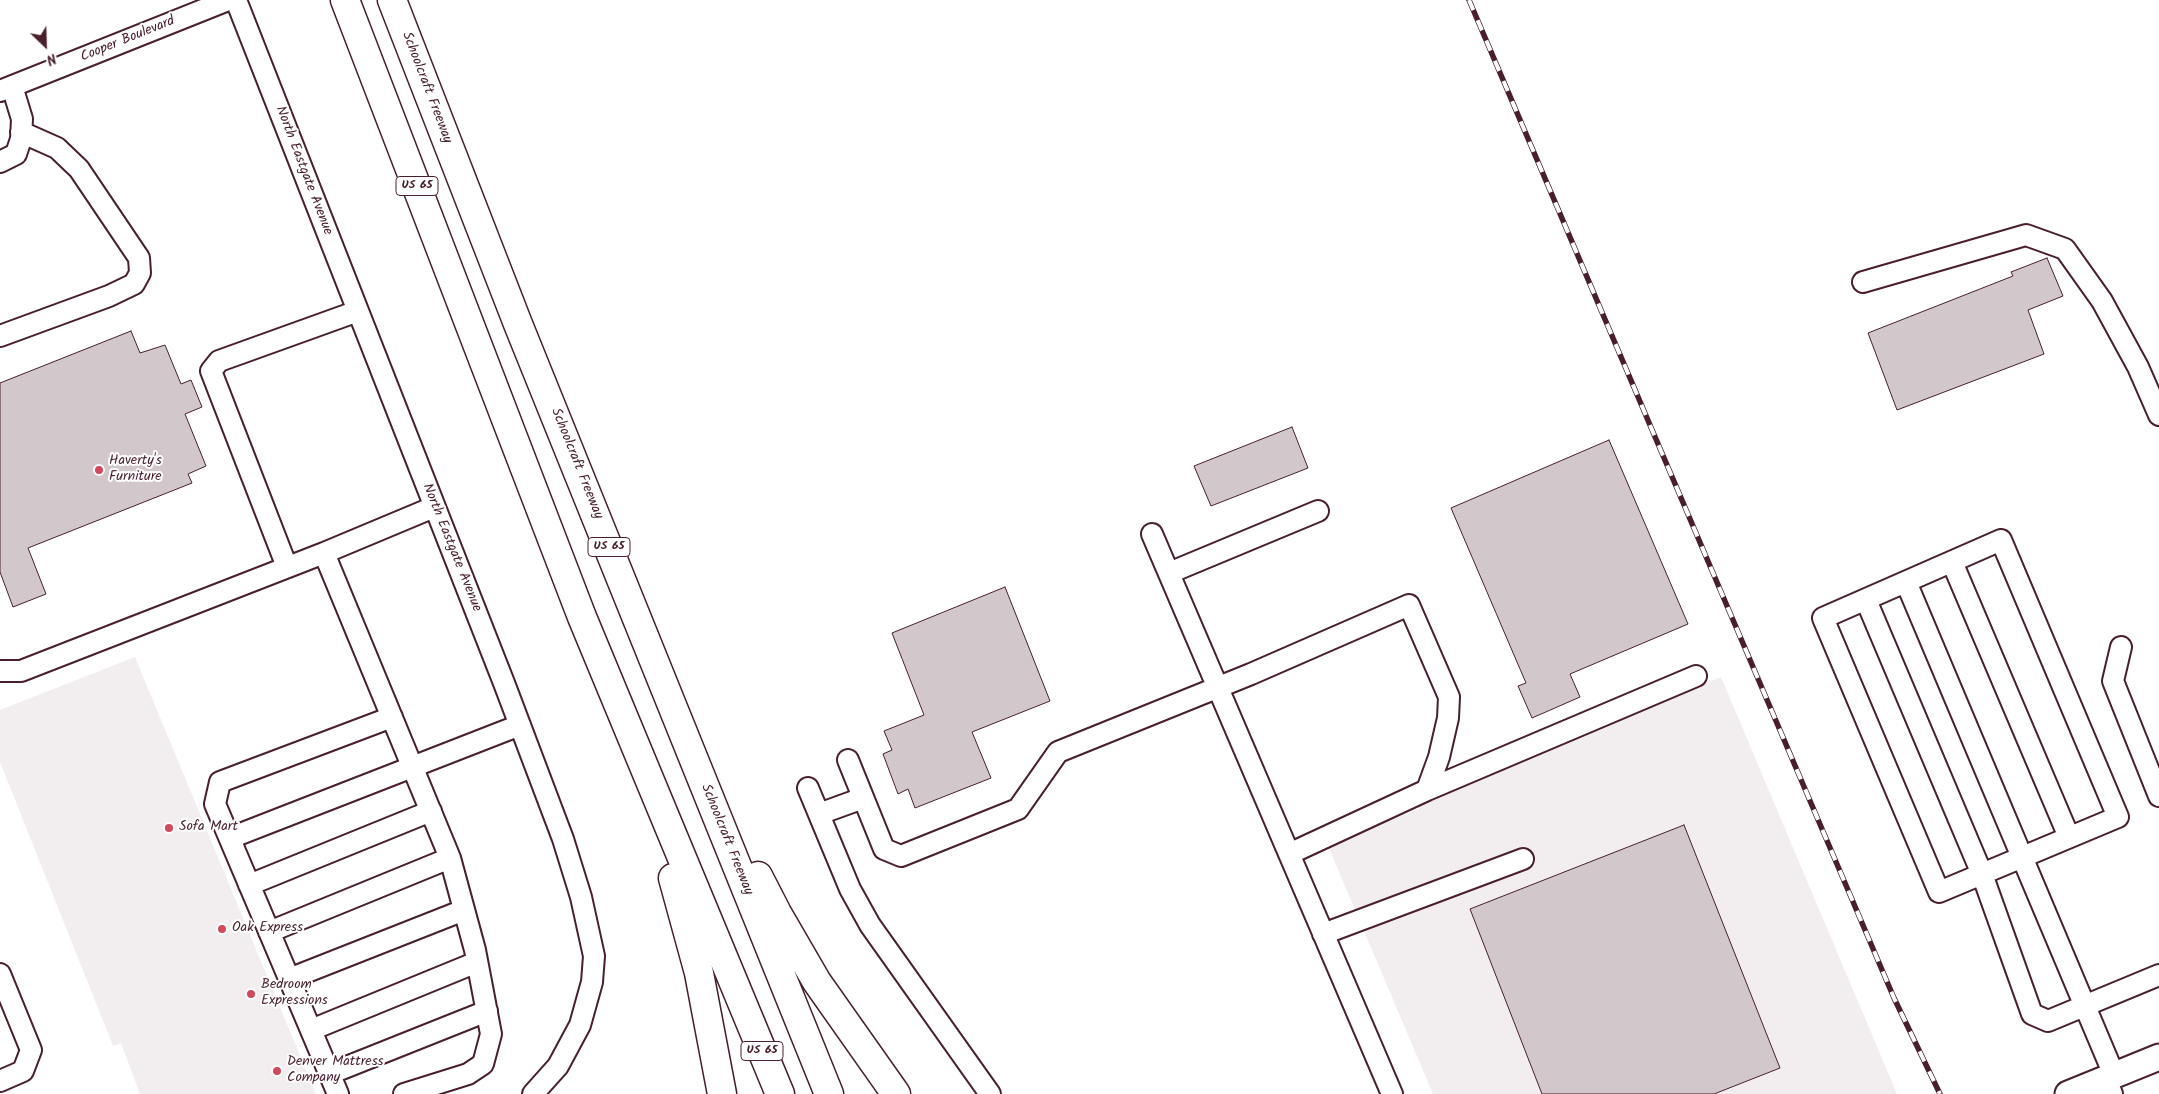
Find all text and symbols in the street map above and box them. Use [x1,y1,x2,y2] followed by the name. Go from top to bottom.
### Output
[78,13,178,67] street label: Cooper Boulevard
[20,20,70,70] north arrow
[397,30,455,146] street label: Schoolcraft Freeway
[43,47,60,71] text: N
[271,104,335,238] street label: North Eastgate Avenue
[396,177,438,196] road number: US 65
[546,406,606,522] street label: Schoolcraft Freeway
[109,454,162,487] place label: Haverty's Furniture
[93,464,105,476] marker: Haverty's Furniture
[418,481,484,615] street label: North Eastgate Avenue
[588,538,630,556] road number: US 65
[696,782,756,898] street label: Schoolcraft Freeway
[179,820,238,836] place label: Sofa Mart
[163,822,175,834] marker: Sofa Mart
[232,921,303,937] place label: Oak Express
[216,923,228,935] marker: Oak Express
[261,978,328,1010] place label: Bedroom Expressions
[245,988,257,1000] marker: Bedroom Expressions
[741,1042,783,1060] road number: US 65
[287,1055,384,1088] place label: Denver Mattress Company
[271,1065,283,1077] marker: Denver Mattress Company

